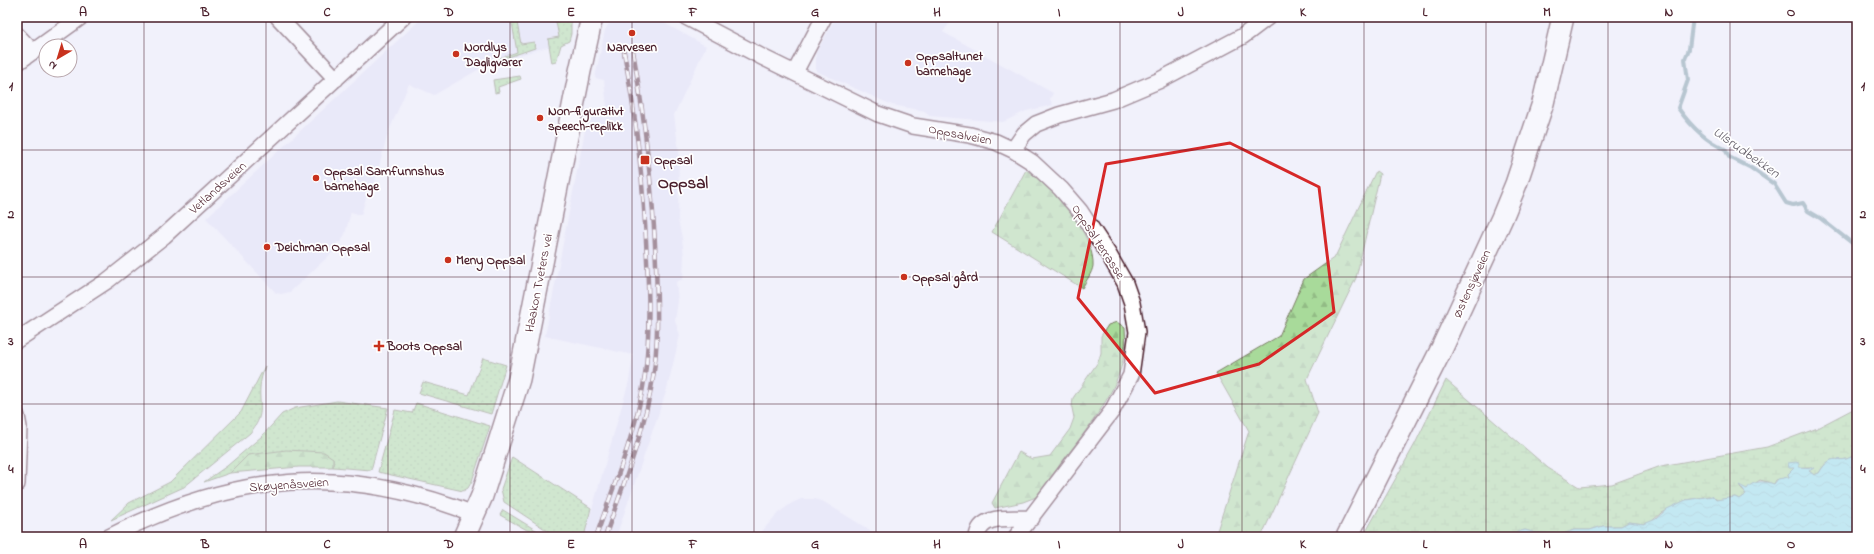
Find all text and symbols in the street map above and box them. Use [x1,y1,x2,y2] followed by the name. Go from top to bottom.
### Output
[79,3,87,22] text: A
[200,3,210,22] text: B
[323,3,331,22] text: C
[443,3,454,22] text: D
[567,3,575,22] text: E
[688,3,698,22] text: F
[811,3,819,22] text: G
[933,3,941,22] text: H
[1057,3,1061,22] text: I
[1178,3,1184,22] text: J
[1300,3,1307,22] text: K
[1423,3,1429,22] text: L
[1543,3,1551,22] text: M
[1665,3,1674,22] text: N
[1787,3,1796,22] text: O
[627,28,637,38] marker: Narvesen
[38,38,78,78] north arrow
[463,38,523,74] place label: Nordlys Dagligvarer
[607,38,658,57] place label: Narvesen
[916,47,984,83] place label: Oppsaltunet barnehage
[451,49,461,59] marker: Nordlys Dagligvarer
[45,56,60,74] text: N
[903,58,913,68] marker: Oppsaltunet barnehage
[9,77,14,96] text: 1
[1861,77,1866,96] text: 1
[548,102,624,136] place label: Non-figurativt speech-replikk
[535,113,545,123] marker: Non-figurativt speech-replikk
[927,120,993,150] street label: Oppsalveien
[1708,122,1785,184] water label: Ulsrudbekken
[654,151,693,170] place label: Oppsal
[639,154,651,166] marker: Oppsal
[184,157,251,220] street label: Vetlandsveien
[324,162,445,198] place label: Oppsal Samfunnshus barnehage
[658,171,708,196] district label: Oppsal
[311,173,321,183] marker: Oppsal Samfunnshus barnehage
[1067,201,1130,283] street label: Oppsal terrasse
[7,205,15,224] text: 2
[1859,205,1867,224] text: 2
[520,232,558,334] street label: Haakon Tveters vei
[274,238,370,257] place label: Deichman Oppsal
[262,242,272,252] marker: Deichman Oppsal
[1448,247,1496,321] street label: Østensjøveien
[456,251,525,272] place label: Meny Oppsal
[443,255,453,265] marker: Meny Oppsal
[912,268,979,289] place label: Oppsal gård
[899,272,909,282] marker: Oppsal gård
[7,332,14,351] text: 3
[1859,332,1866,351] text: 3
[386,337,462,356] place label: Boots Oppsal
[374,341,384,351] marker: Boots Oppsal
[7,460,14,479] text: 4
[1859,460,1866,479] text: 4
[249,473,329,498] street label: Skøyenåsveien
[79,535,87,554] text: A
[200,535,210,554] text: B
[323,535,331,554] text: C
[443,535,454,554] text: D
[567,535,575,554] text: E
[688,535,698,554] text: F
[811,535,819,554] text: G
[933,535,941,554] text: H
[1057,535,1061,554] text: I
[1178,535,1184,554] text: J
[1300,535,1307,554] text: K
[1423,535,1429,554] text: L
[1543,535,1551,554] text: M
[1665,535,1674,554] text: N
[1787,535,1796,554] text: O

